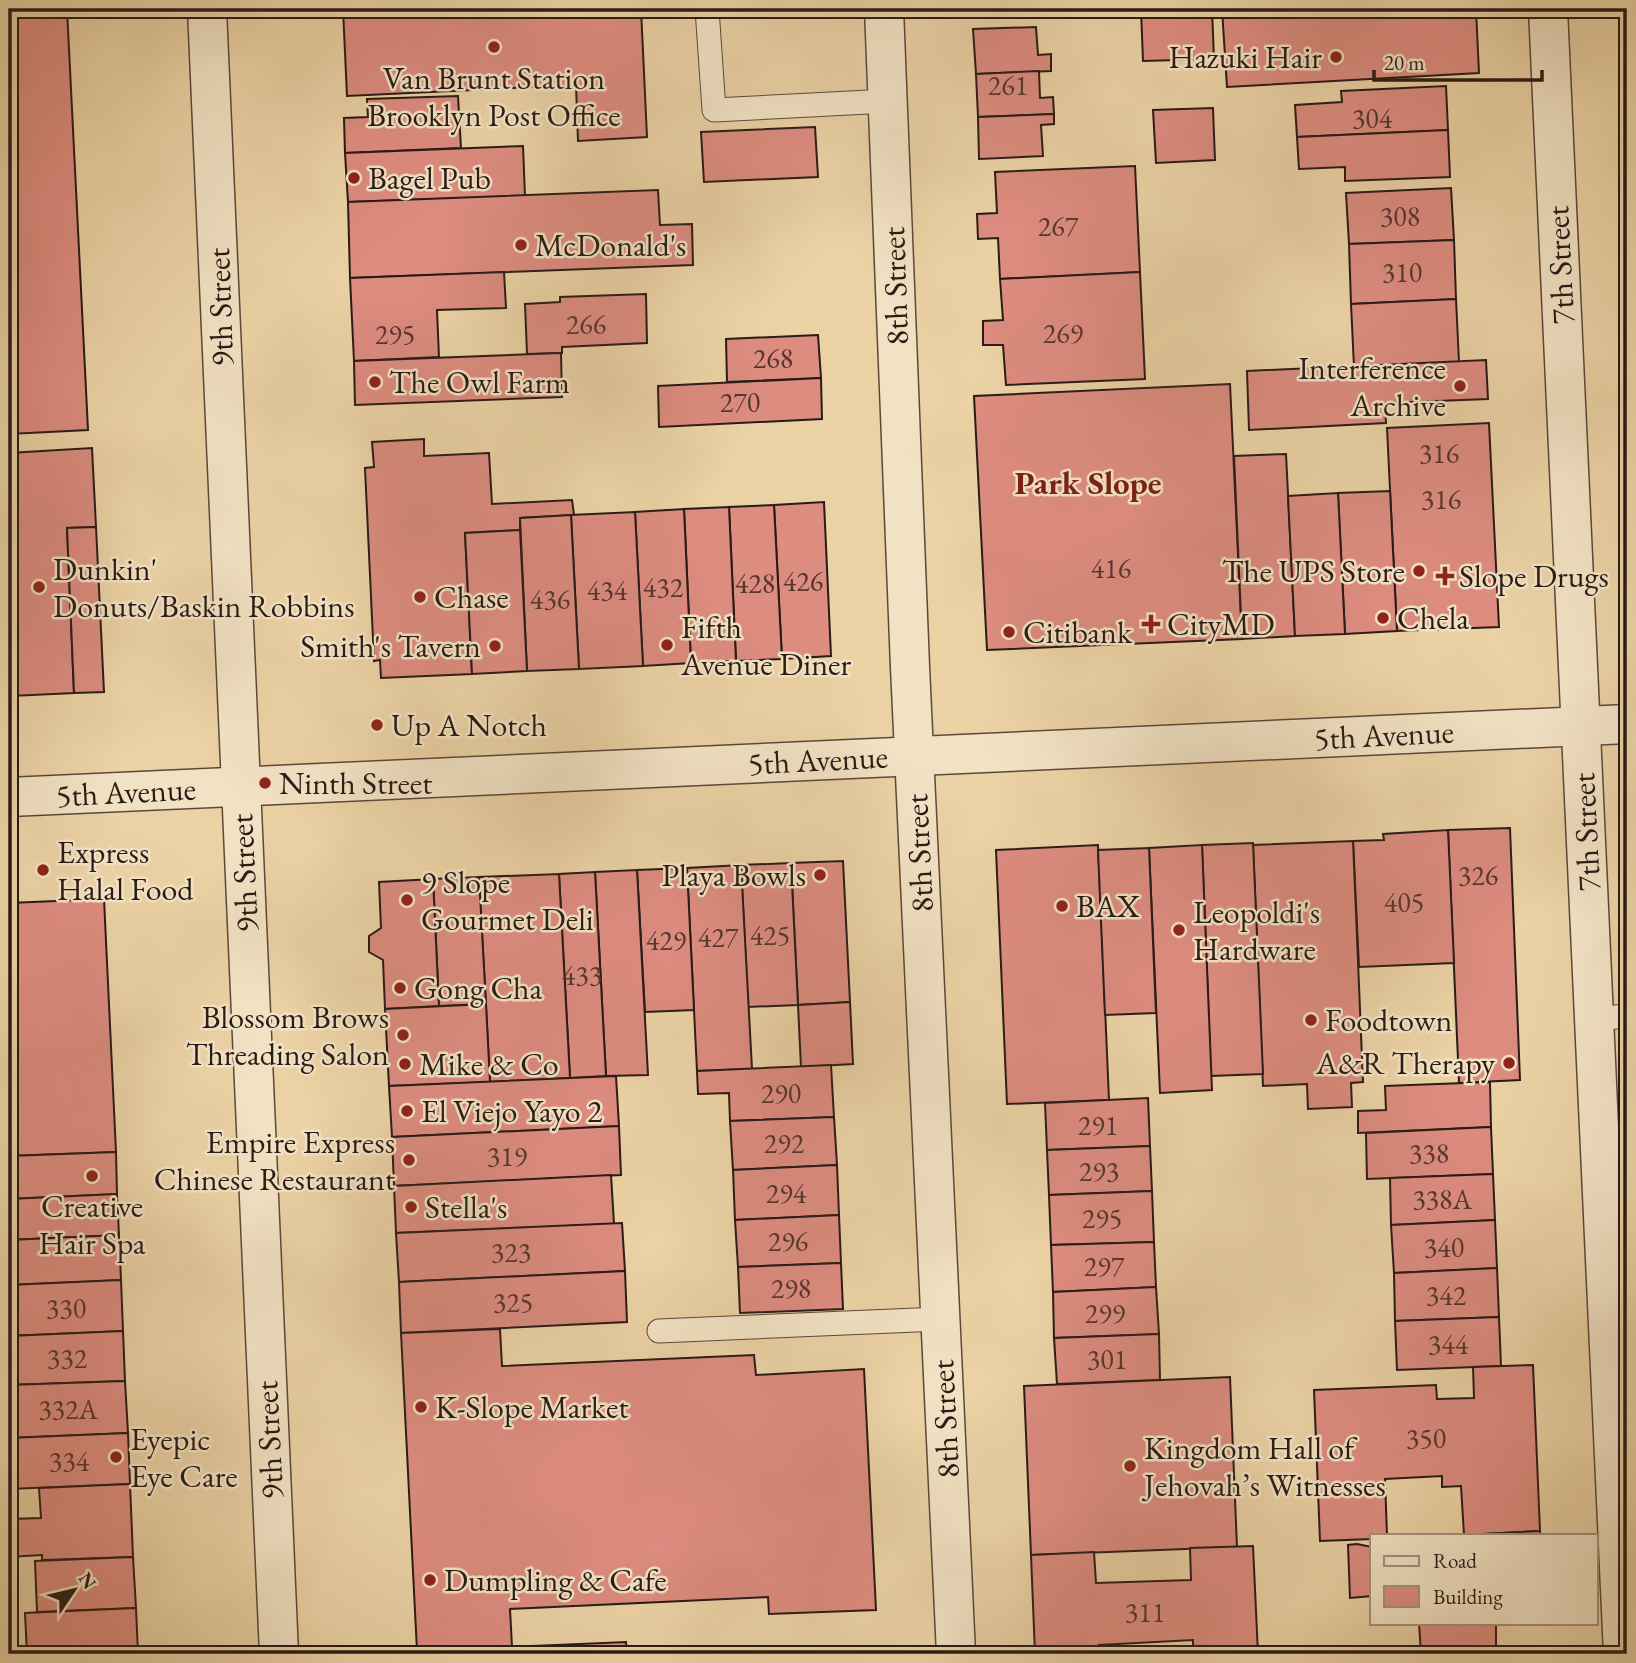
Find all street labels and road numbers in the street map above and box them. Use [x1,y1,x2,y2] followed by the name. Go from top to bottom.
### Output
[1536,205,1584,325] street label: 7th Street
[872,226,918,346] street label: 8th Street
[197,247,243,367] street label: 9th Street
[1313,710,1455,760] street label: 5th Avenue
[747,735,889,785] street label: 5th Avenue
[55,767,197,817] street label: 5th Avenue
[1562,772,1610,892] street label: 7th Street
[895,793,943,913] street label: 8th Street
[220,813,268,933] street label: 9th Street
[921,1359,969,1479] street label: 8th Street
[245,1380,293,1500] street label: 9th Street

